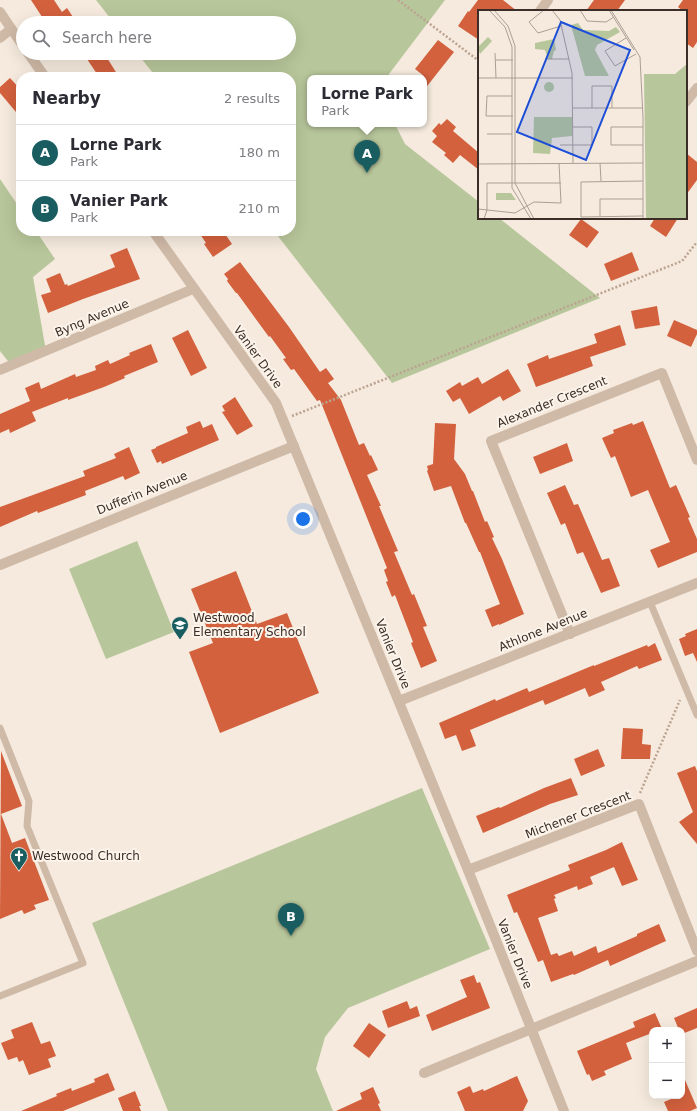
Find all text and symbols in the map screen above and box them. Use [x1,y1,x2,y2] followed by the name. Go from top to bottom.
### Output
[478,10,687,219] inset map
[16,16,296,60] search box
[30,27,52,49] icon: search
[62,29,152,47] text: Search here
[307,75,427,127] popup
[321,85,413,103] text: Lorne Park
[32,88,101,108] text: Nearby
[224,91,280,106] text: 2 results
[321,103,349,118] text: Park
[70,136,161,154] text: Lorne Park
[354,140,380,173] pin: A
[40,145,50,160] text: A
[238,145,280,160] text: 180 m
[70,154,98,169] text: Park
[70,192,168,210] text: Vanier Park
[40,201,50,216] text: B
[238,201,280,216] text: 210 m
[70,210,98,225] text: Park
[53,296,131,340] street label: Byng Avenue
[231,323,285,391] street label: Vanier Drive
[495,373,609,430] street label: Alexander Crescent
[95,468,189,518] street label: Dufferin Avenue
[293,509,313,529] your location
[497,606,589,654] street label: Athlone Avenue
[193,611,306,639] place label: Westwood Elementary School
[170,615,190,640] school or university icon: Westwood Elementary School
[373,617,413,691] street label: Vanier Drive
[523,788,633,842] street label: Michener Crescent
[9,846,29,871] church icon: Westwood Church
[32,849,140,863] place label: Westwood Church
[278,903,304,936] pin: B
[495,917,535,991] street label: Vanier Drive
[649,1027,685,1099] map controls
[649,1027,685,1063] button: +
[649,1063,685,1099] button: −

